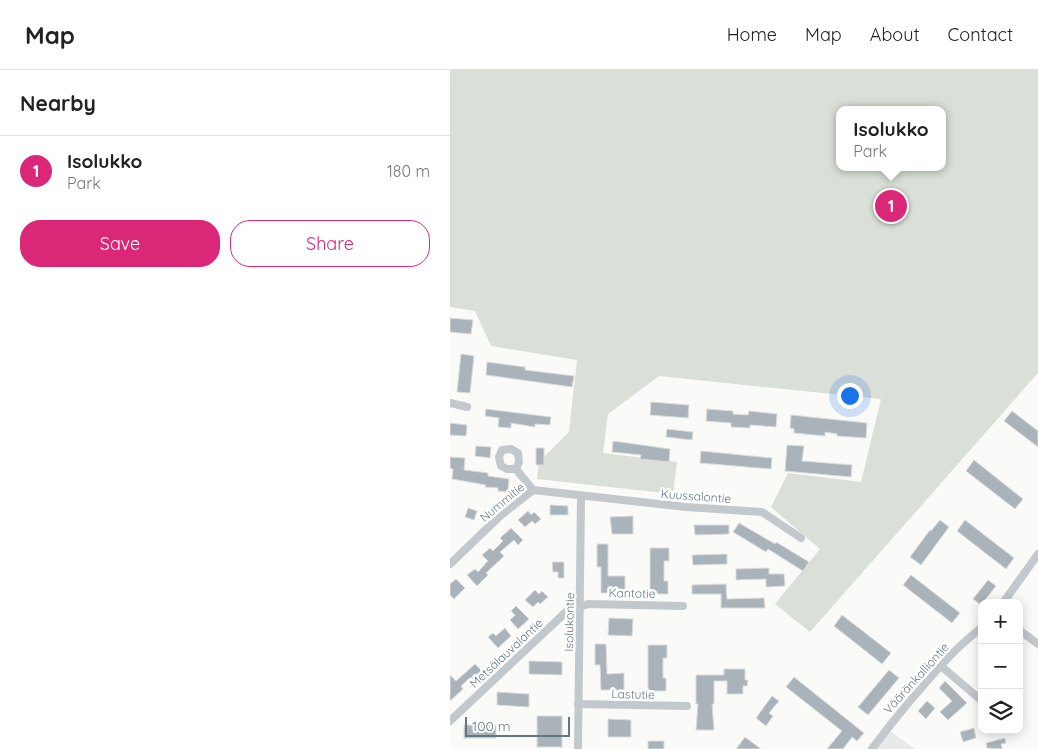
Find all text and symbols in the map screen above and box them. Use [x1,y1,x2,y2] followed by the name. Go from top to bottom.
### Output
[25,20,75,50] text: Map
[727,23,777,46] text: Home
[805,23,842,46] text: Map
[870,23,920,46] text: About
[948,23,1013,46] text: Contact
[20,90,96,116] text: Nearby
[836,106,946,171] popup
[853,117,929,141] text: Isolukko
[853,141,887,161] text: Park
[67,149,142,173] text: Isolukko
[33,161,39,181] text: 1
[387,161,430,181] text: 180 m
[67,173,101,193] text: Park
[875,187,907,225] pin: 1
[20,220,220,267] button: Save
[230,220,430,267] button: Share
[837,383,863,409] your location
[477,479,527,525] street label: Nummitie
[660,486,732,506] street label: Kuussalontie
[608,585,656,601] street label: Kantotie
[561,592,577,652] street label: Isolukontie
[978,599,1023,734] map controls
[978,599,1023,644] button: +
[466,615,546,691] street label: Metsälauvalantie
[880,639,952,717] street label: Vääränkalliontie
[978,644,1023,689] button: −
[611,686,655,702] street label: Lastutie
[978,689,1023,734] button: layers
[465,714,570,737] scale bar
[472,717,510,735] text: 100 m

